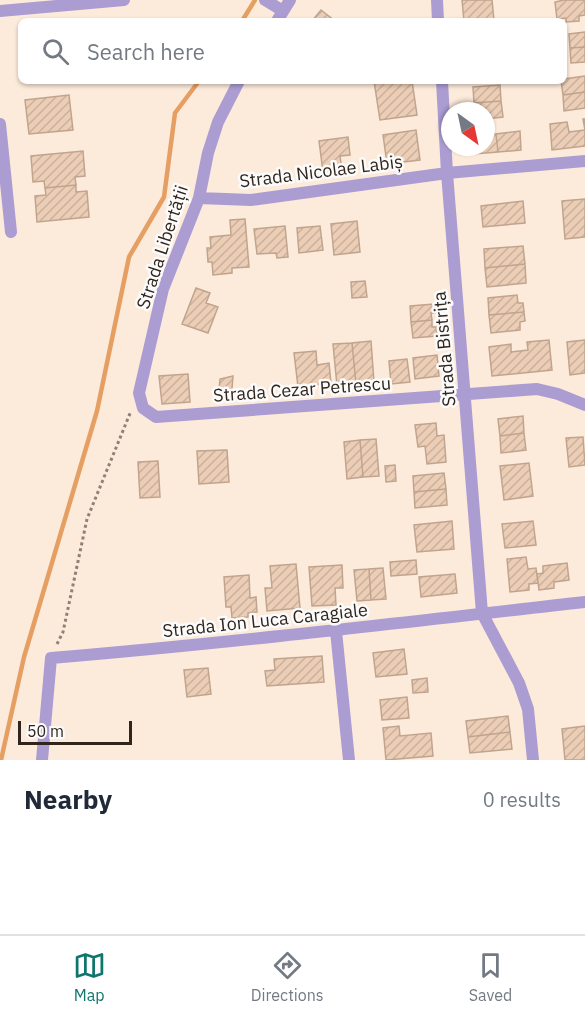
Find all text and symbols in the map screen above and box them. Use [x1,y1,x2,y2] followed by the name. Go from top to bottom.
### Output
[18,18,567,84] search box
[39,35,72,68] icon: search
[87,37,205,66] text: Search here
[441,102,495,156] north arrow
[238,150,404,192] street label: Strada Nicolae Labiș
[131,182,193,312] street label: Strada Libertății
[427,290,460,408] street label: Strada Bistrița
[212,371,392,407] street label: Strada Cezar Petrescu
[161,598,369,642] street label: Strada Ion Luca Caragiale
[18,718,132,746] scale bar
[27,721,64,741] text: 50 m
[24,782,112,816] text: Nearby
[483,786,561,813] text: 0 results
[73,949,106,1005] tab: Map
[251,949,324,1005] tab: Directions
[469,949,512,1005] tab: Saved

